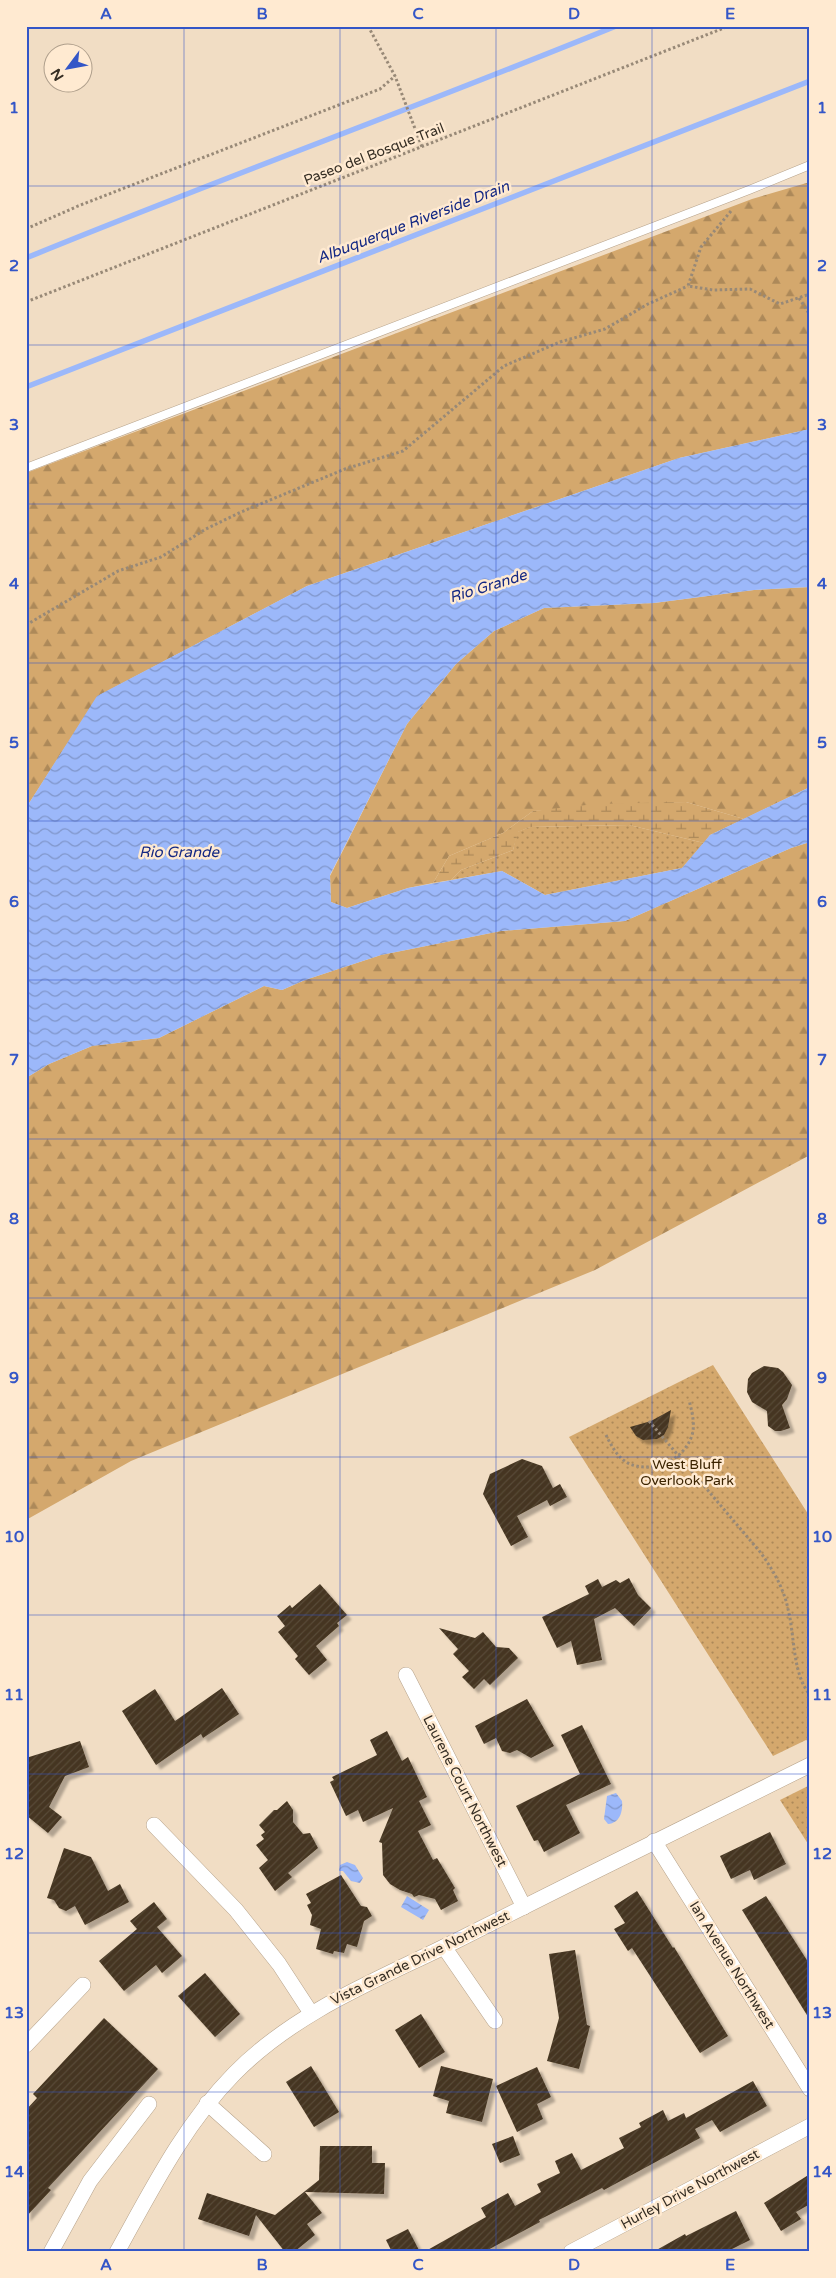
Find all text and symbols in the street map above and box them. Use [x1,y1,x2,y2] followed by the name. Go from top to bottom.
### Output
[100,4,112,24] text: A
[256,4,268,24] text: B
[412,4,424,24] text: C
[568,4,580,24] text: D
[725,4,735,24] text: E
[42,42,92,92] north arrow
[47,65,68,84] text: N
[9,98,19,118] text: 1
[817,98,827,118] text: 1
[301,119,447,189] street label: Paseo del Bosque Trail
[314,177,512,267] water label: Albuquerque Riverside Drain
[9,256,19,276] text: 2
[817,256,827,276] text: 2
[9,415,19,435] text: 3
[817,415,827,435] text: 3
[447,565,530,606] water label: Rio Grande
[9,574,19,594] text: 4
[817,574,827,594] text: 4
[9,733,19,753] text: 5
[817,733,827,753] text: 5
[139,843,221,861] water label: Rio Grande
[9,892,19,912] text: 6
[817,892,827,912] text: 6
[9,1050,19,1070] text: 7
[817,1050,827,1070] text: 7
[9,1209,19,1229] text: 8
[817,1209,827,1229] text: 8
[9,1368,19,1388] text: 9
[817,1368,827,1388] text: 9
[640,1456,734,1489] park label: West Bluff Overlook Park
[4,1527,24,1547] text: 10
[812,1527,832,1547] text: 10
[4,1685,24,1705] text: 11
[812,1685,832,1705] text: 11
[419,1712,511,1870] street label: Laurene Court Northwest
[4,1844,24,1864] text: 12
[812,1844,832,1864] text: 12
[686,1898,779,2033] street label: Ian Avenue Northwest
[328,1907,513,2009] street label: Vista Grande Drive Northwest
[4,2003,24,2023] text: 13
[812,2003,832,2023] text: 13
[618,2145,763,2233] street label: Hurley Drive Northwest
[4,2162,24,2182] text: 14
[812,2162,832,2182] text: 14
[100,2255,112,2275] text: A
[256,2255,268,2275] text: B
[412,2255,424,2275] text: C
[568,2255,580,2275] text: D
[725,2255,735,2275] text: E

